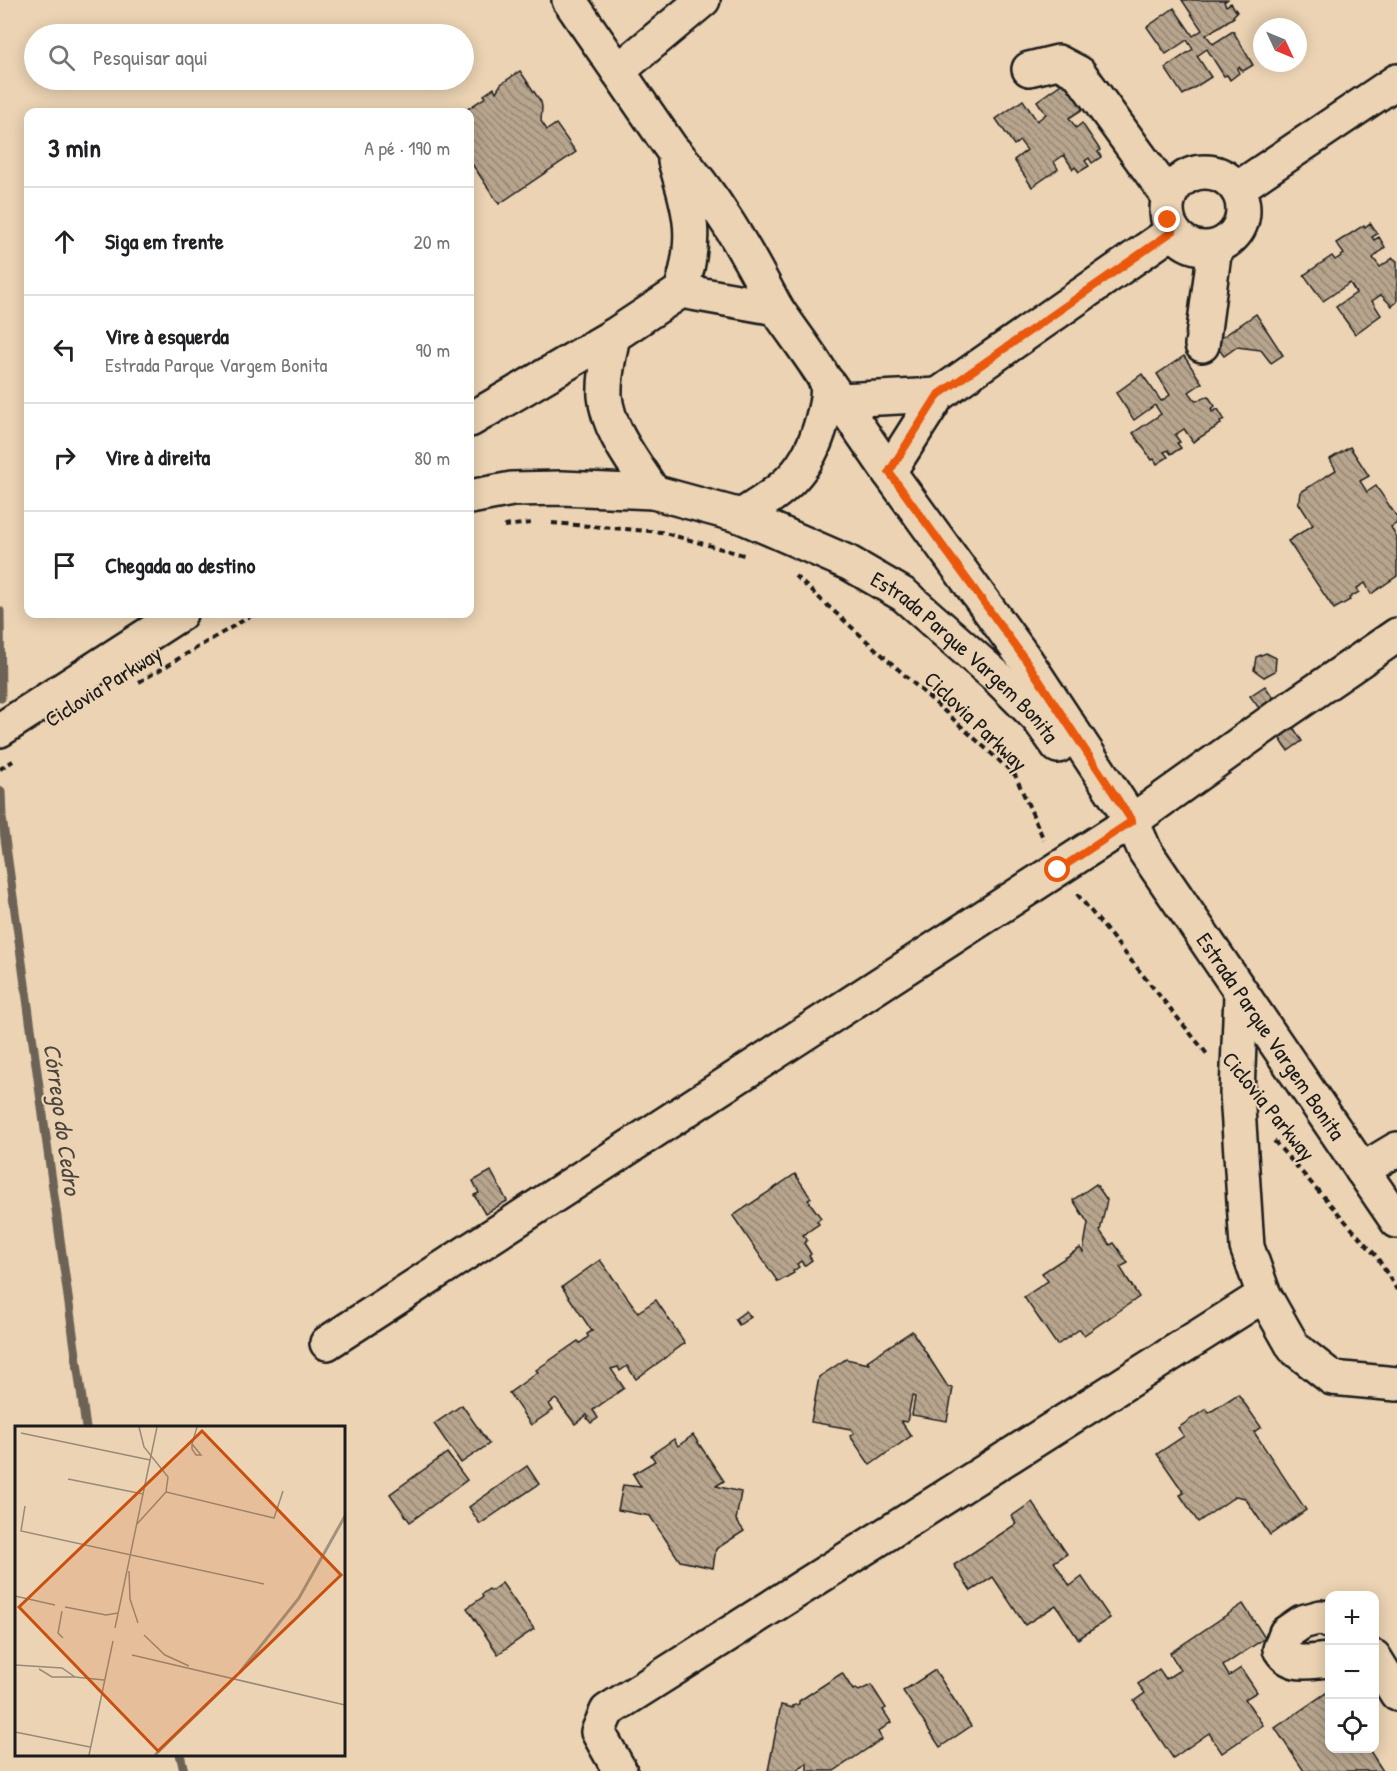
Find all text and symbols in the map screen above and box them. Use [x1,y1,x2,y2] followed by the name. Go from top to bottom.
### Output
[1253,18,1307,72] north arrow
[24,24,474,90] search box
[45,41,78,74] icon: search
[93,42,208,72] text: Pesquisar aqui
[48,130,101,165] text: 3 min
[364,134,450,161] text: A pé · 190 m
[1154,206,1180,232] route end
[48,225,81,258] icon: ahead
[105,226,224,256] text: Siga em frente
[413,228,450,255] text: 20 m
[105,321,229,351] text: Vire à esquerda
[48,333,81,366] icon: left
[416,336,450,363] text: 90 m
[105,351,327,378] text: Estrada Parque Vargem Bonita
[48,441,81,474] icon: right
[105,442,210,472] text: Vire à direita
[414,444,450,471] text: 80 m
[48,549,81,582] icon: arrive
[105,550,255,580] text: Chegada ao destino
[865,564,1066,749] street label: Estrada Parque Vargem Bonita
[39,638,167,734] street label: Ciclovia Parkway
[918,664,1034,778] street label: Ciclovia Parkway
[1044,856,1070,882] route start
[1190,927,1353,1146] street label: Estrada Parque Vargem Bonita
[36,1041,90,1199] water label: Córrego do Cedro
[1216,1045,1322,1167] street label: Ciclovia Parkway
[15,1426,345,1756] inset map
[1325,1591,1379,1753] map controls
[1325,1591,1379,1645] button: +
[1325,1645,1379,1699] button: −
[1325,1699,1379,1753] button: locate

